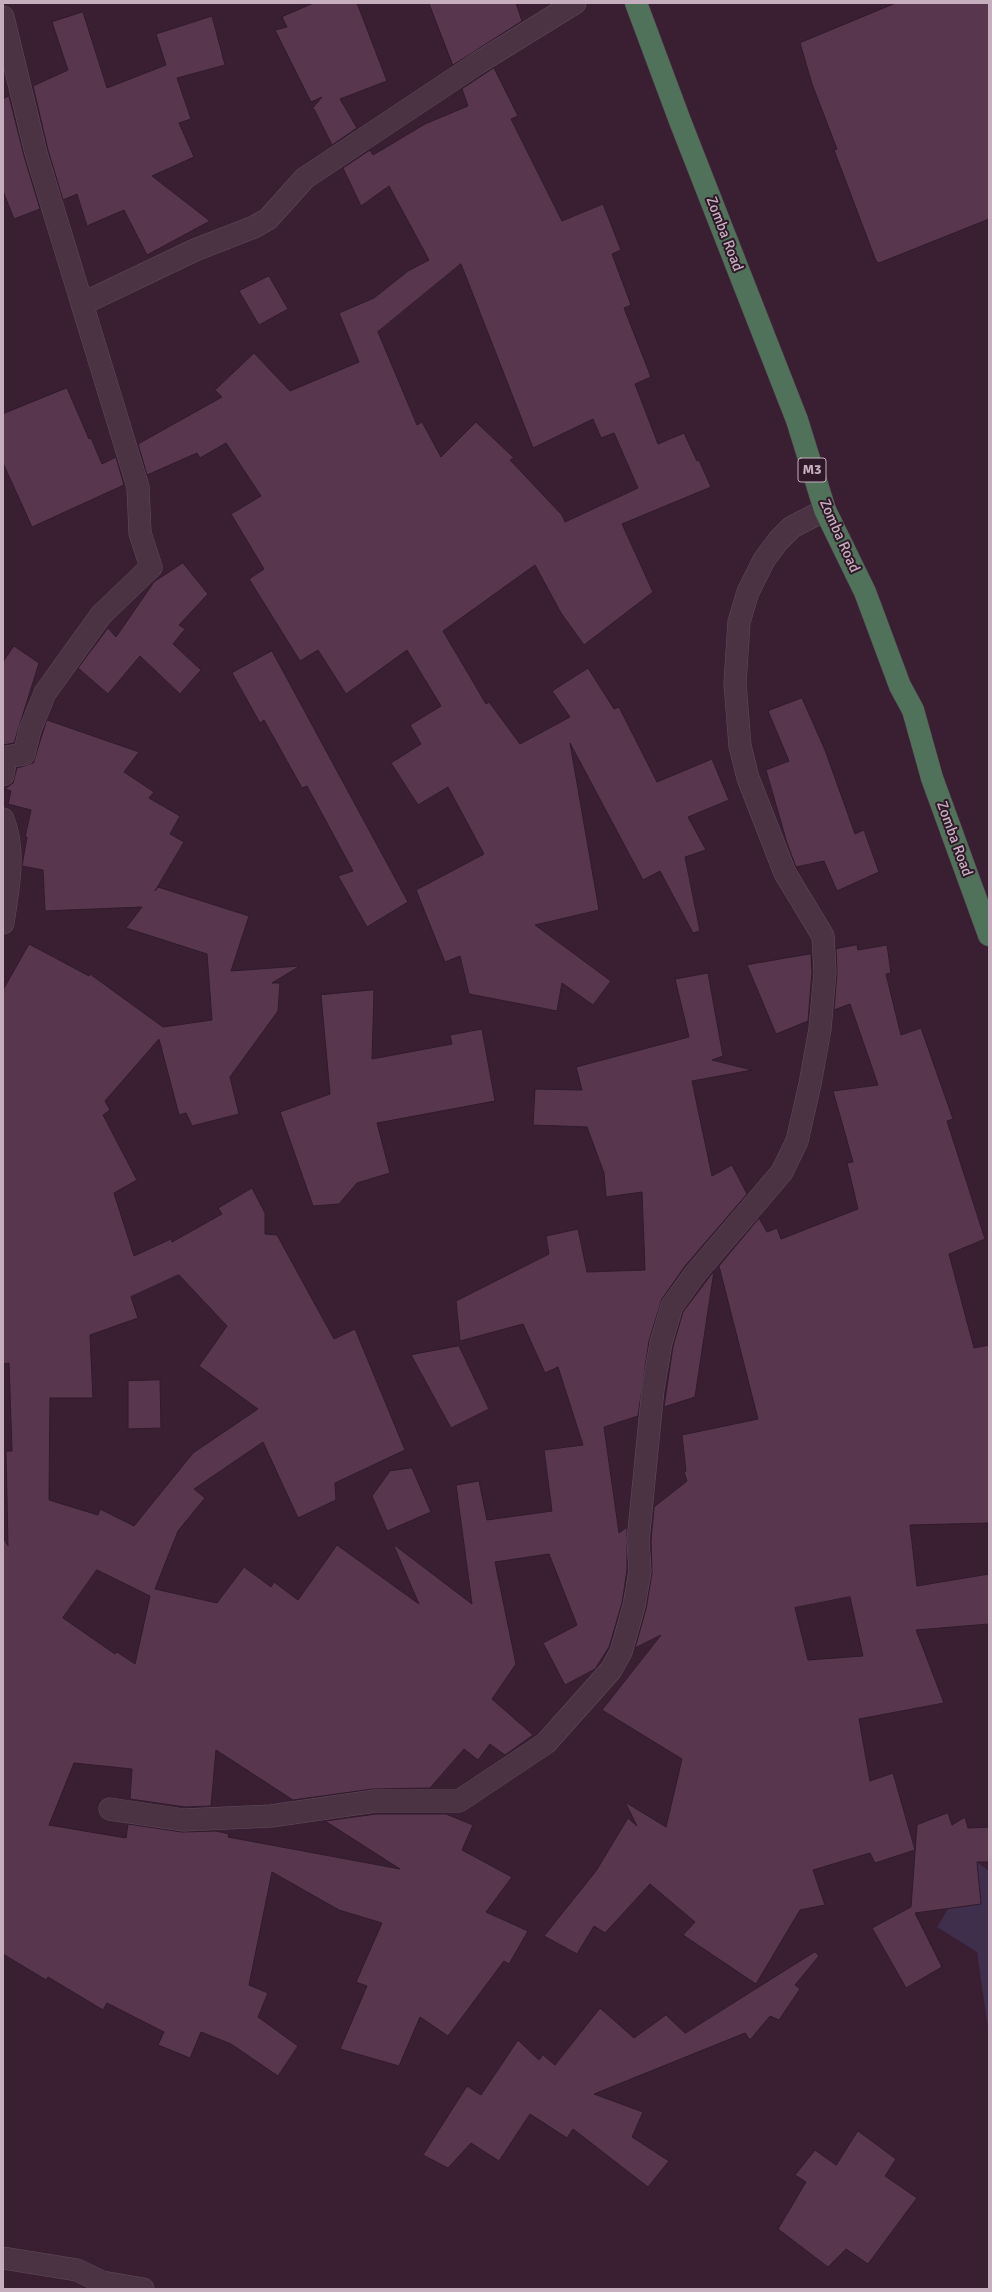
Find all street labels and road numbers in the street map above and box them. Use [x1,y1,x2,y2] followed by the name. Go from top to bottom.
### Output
[701,194,747,274] street label: Zomba Road
[798,458,826,482] road number: M3
[815,496,863,576] street label: Zomba Road
[932,799,976,879] street label: Zomba Road

